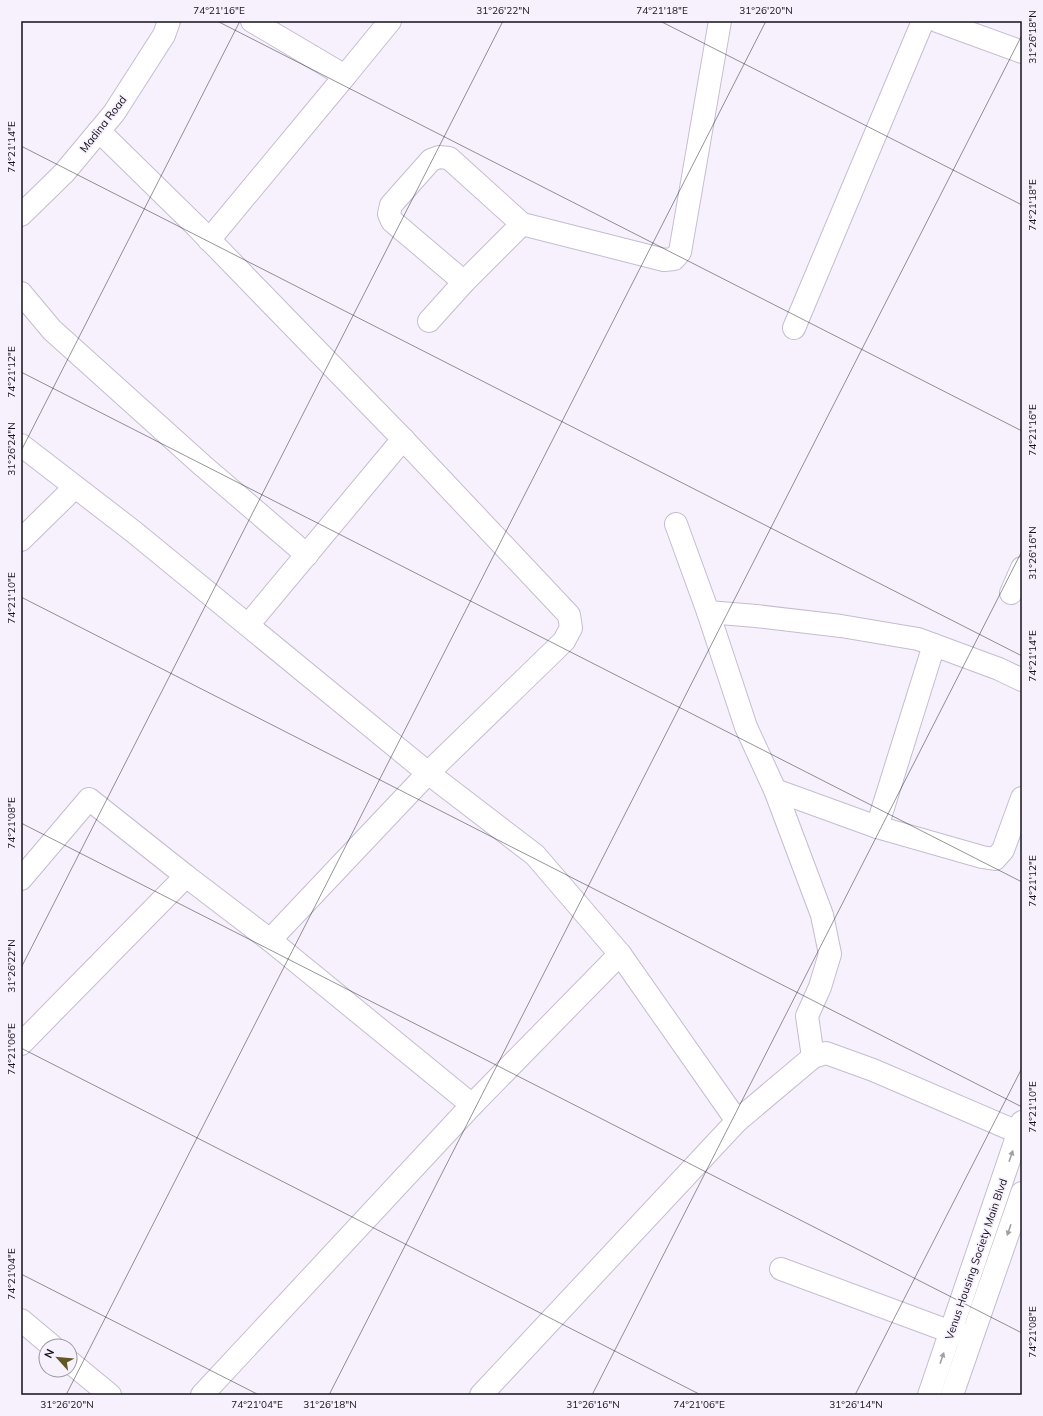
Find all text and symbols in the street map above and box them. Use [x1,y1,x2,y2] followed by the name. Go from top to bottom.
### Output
[193,4,245,17] text: 74°21'16"E
[476,4,530,17] text: 31°26'22"N
[636,4,688,17] text: 74°21'18"E
[739,4,793,17] text: 31°26'20"N
[1026,10,1039,64] text: 31°26'18"N
[77,93,129,155] street label: Madina Road
[5,121,18,173] text: 74°21'14"E
[1026,179,1039,231] text: 74°21'18"E
[5,346,18,398] text: 74°21'12"E
[1026,404,1039,456] text: 74°21'16"E
[5,422,18,476] text: 31°26'24"N
[1026,526,1039,580] text: 31°26'16"N
[5,572,18,624] text: 74°21'10"E
[1026,630,1039,682] text: 74°21'14"E
[5,797,18,849] text: 74°21'08"E
[1026,855,1039,907] text: 74°21'12"E
[5,939,18,993] text: 31°26'22"N
[5,1023,18,1075] text: 74°21'06"E
[1026,1081,1039,1133] text: 74°21'10"E
[1008,1149,1014,1161] one-way arrow
[942,1177,1010,1341] street label: Venus Housing Society Main Blvd
[1006,1224,1012,1236] one-way arrow
[5,1248,18,1300] text: 74°21'04"E
[1026,1306,1039,1358] text: 74°21'08"E
[38,1338,78,1378] north arrow
[41,1347,57,1360] text: N
[939,1352,945,1364] one-way arrow
[40,1398,94,1411] text: 31°26'20"N
[231,1398,283,1411] text: 74°21'04"E
[303,1398,357,1411] text: 31°26'18"N
[566,1398,620,1411] text: 31°26'16"N
[673,1398,725,1411] text: 74°21'06"E
[829,1398,883,1411] text: 31°26'14"N

